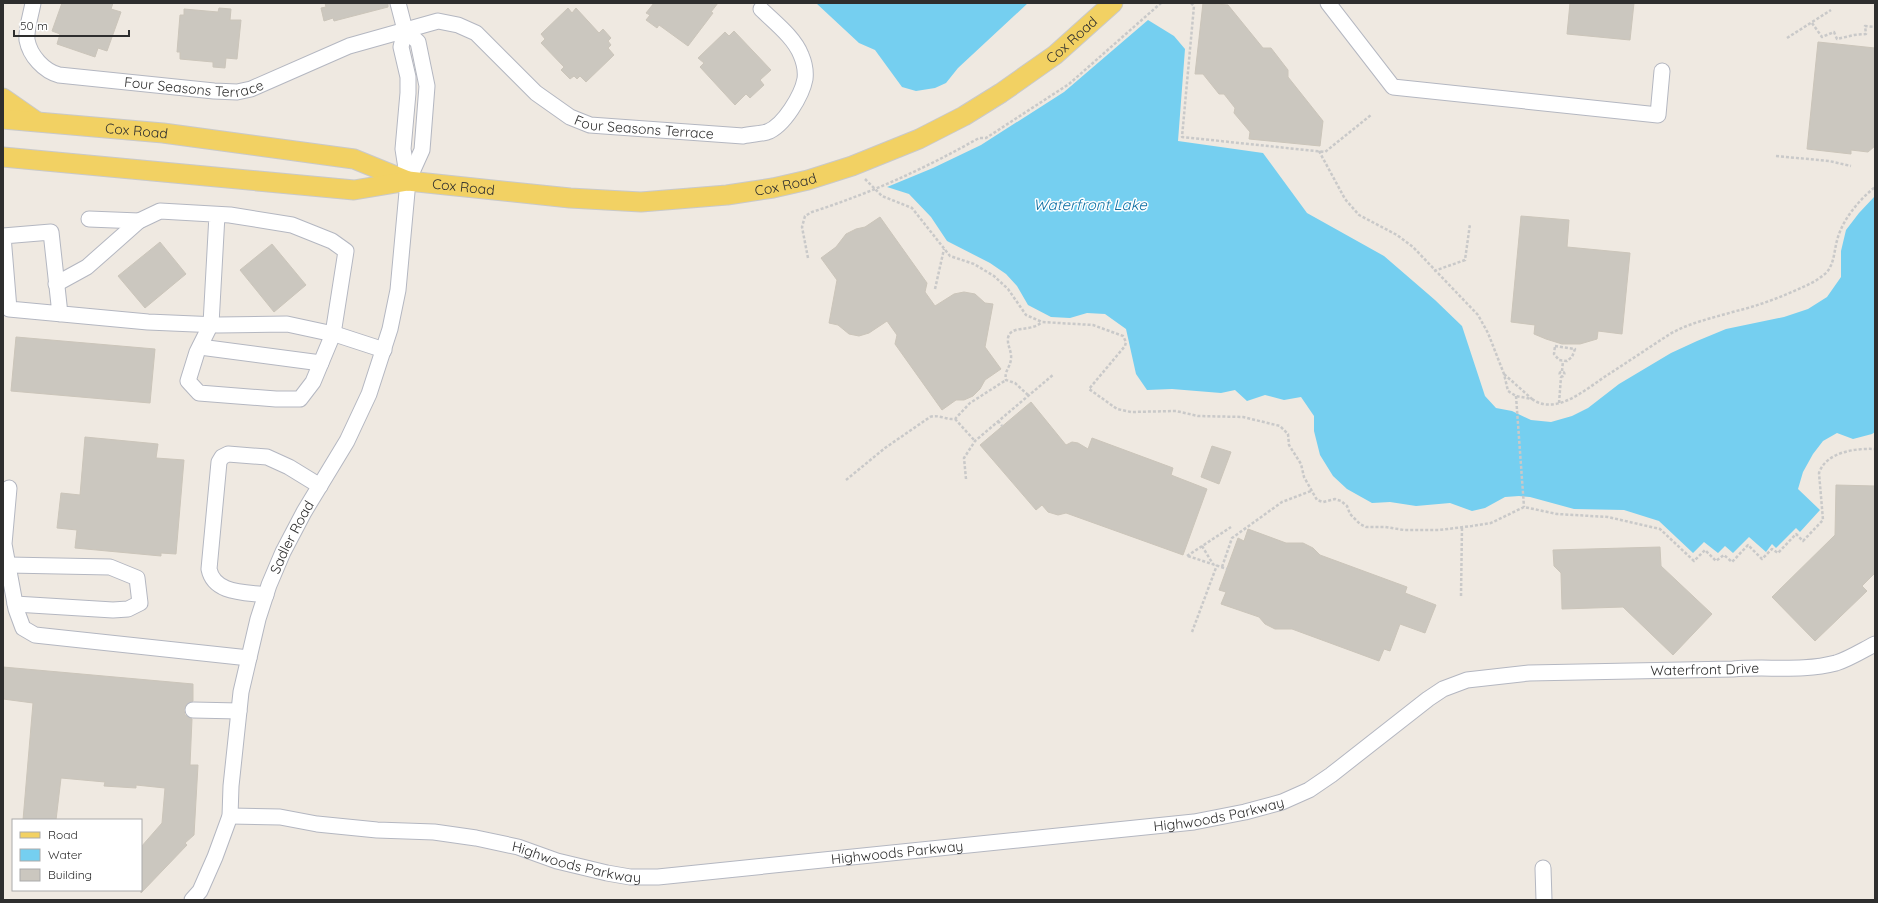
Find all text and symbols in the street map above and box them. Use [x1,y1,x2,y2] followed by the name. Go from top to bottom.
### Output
[14,12,129,38] scale bar
[1042,12,1101,68] street label: Cox Road
[20,18,48,33] text: 50 m
[123,73,266,101] street label: Four Seasons Terrace
[572,111,715,143] street label: Four Seasons Terrace
[104,119,169,143] street label: Cox Road
[753,169,819,200] street label: Cox Road
[431,175,496,199] street label: Cox Road
[1033,195,1147,214] water label: Waterfront Lake
[266,497,318,577] street label: Sadler Road
[1650,659,1759,680] street label: Waterfront Drive
[1152,793,1286,835] street label: Highwoods Parkway
[12,819,142,891] legend
[48,827,78,842] text: Road
[510,837,641,886] street label: Highwoods Parkway
[830,837,964,868] street label: Highwoods Parkway
[48,847,83,862] text: Water
[48,867,92,882] text: Building

